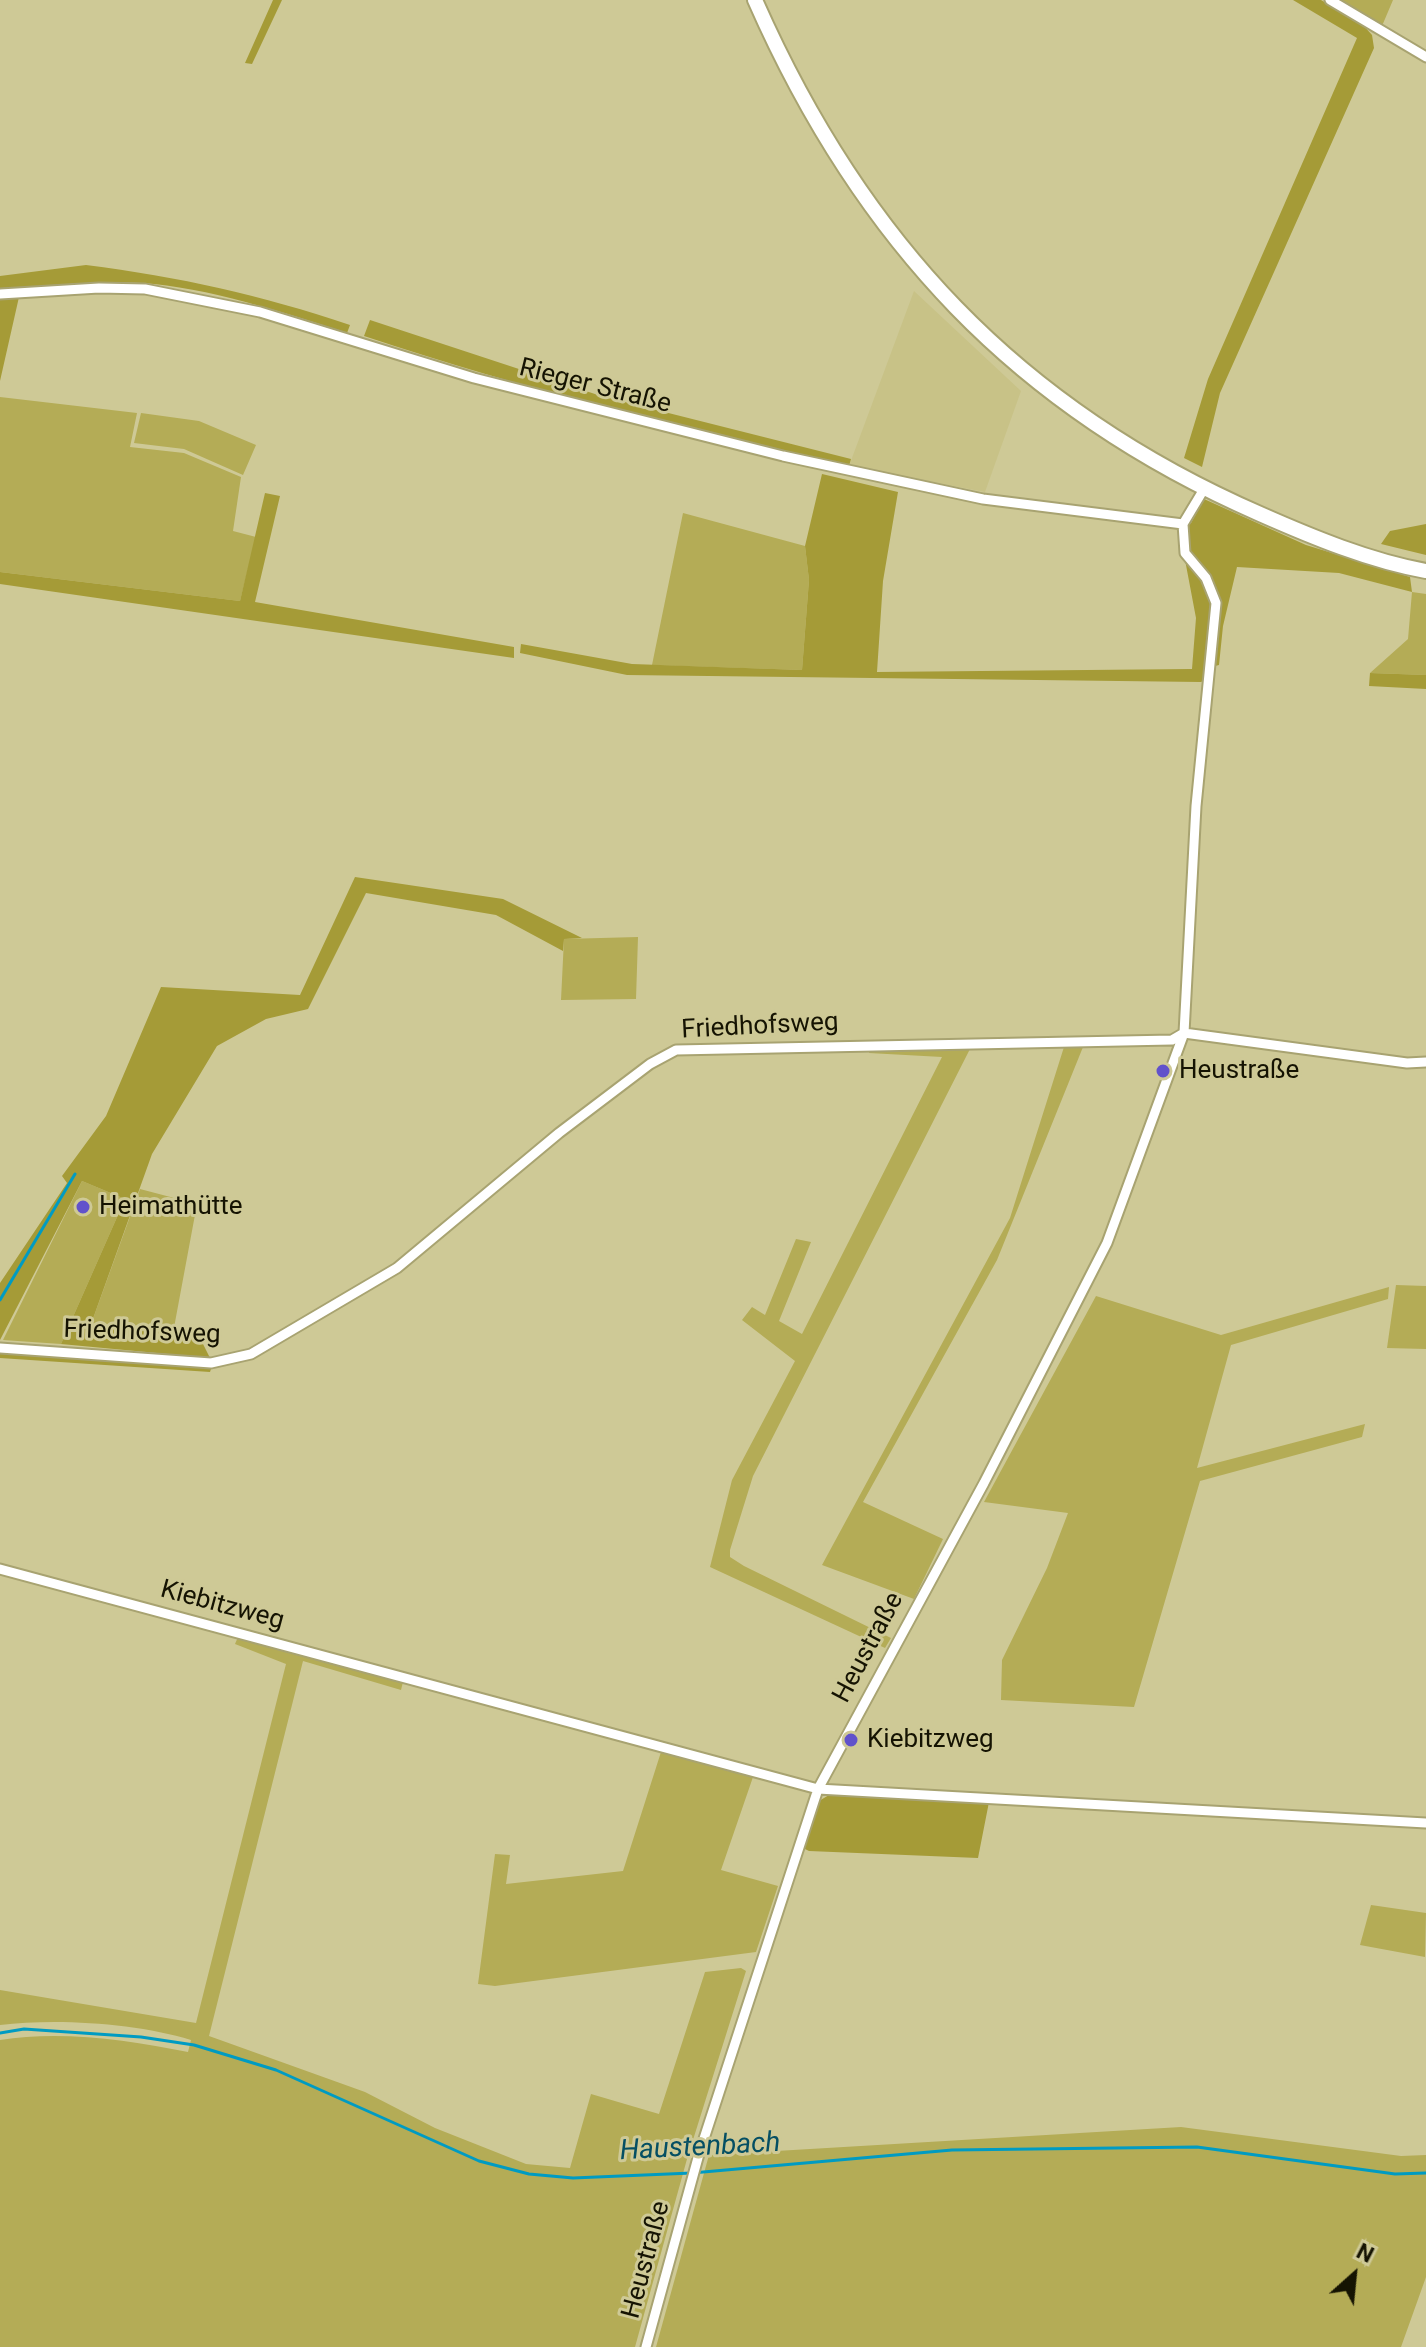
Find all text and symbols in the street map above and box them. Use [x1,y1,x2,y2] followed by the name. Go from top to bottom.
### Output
[516,353,674,421] street label: Rieger Straße
[681,1007,839,1047] street label: Friedhofsweg
[1179,1055,1299,1087] place label: Heustraße
[1154,1062,1172,1080] marker: Heustraße
[99,1191,243,1223] place label: Heimathütte
[74,1198,92,1216] marker: Heimathütte
[63,1315,221,1351] street label: Friedhofsweg
[157,1575,287,1637] street label: Kiebitzweg
[827,1588,911,1708] street label: Heustraße
[867,1724,994,1756] place label: Kiebitzweg
[842,1731,860,1749] marker: Kiebitzweg
[619,2127,781,2169] water label: Haustenbach
[616,2198,678,2322] street label: Heustraße
[1314,2235,1394,2315] north arrow
[1353,2239,1378,2268] text: N

